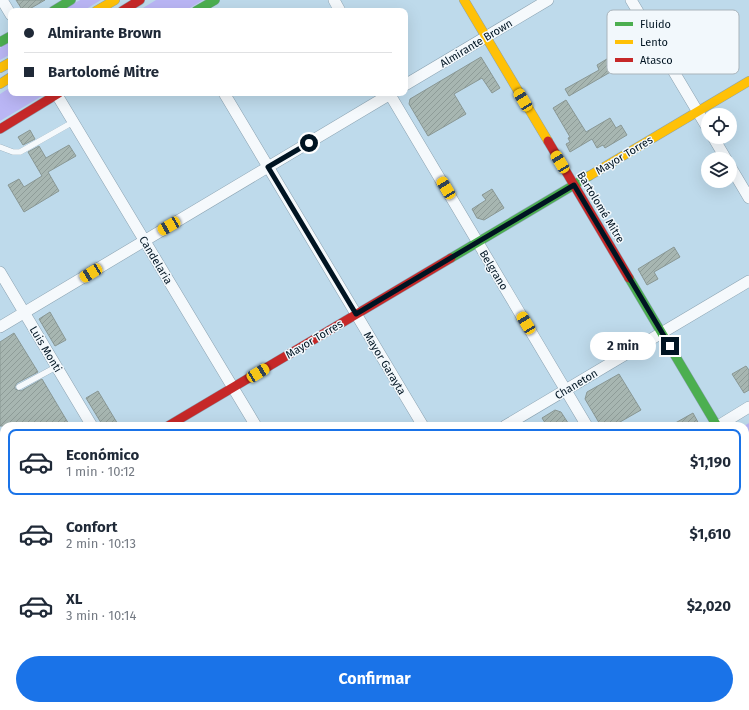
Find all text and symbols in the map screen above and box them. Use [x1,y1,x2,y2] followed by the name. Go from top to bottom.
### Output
[607,10,739,74] legend
[438,17,515,70] street label: Almirante Brown
[640,18,671,31] text: Fluido
[48,24,161,42] text: Almirante Brown
[640,36,668,49] text: Lento
[640,54,673,67] text: Atasco
[48,63,159,81] text: Bartolomé Mitre
[512,87,534,113] car
[701,108,737,188] map controls
[701,108,737,144] button: locate
[593,133,655,178] street label: Mayor Torres
[300,134,318,152] route start
[549,149,571,175] car
[701,152,737,188] button: layers
[574,169,627,245] street label: Bartolomé Mitre
[435,175,457,201] car
[156,215,182,237] car
[136,234,175,287] street label: Candelaria
[477,248,511,293] street label: Belgrano
[78,262,104,284] car
[515,310,537,336] car
[283,317,345,362] street label: Mayor Torres
[27,324,64,375] street label: Luis Monti
[361,329,408,397] street label: Mayor Garayta
[590,332,656,360] callout: 2 min
[661,337,679,355] route end
[607,338,639,353] text: 2 min
[245,362,271,384] car
[553,367,600,402] street label: Chaneton
[18,444,54,480] icon: car
[66,446,139,464] text: Económico
[690,453,731,471] text: $1,190
[66,464,135,479] text: 1 min · 10:12
[18,516,54,552] icon: car
[66,518,118,536] text: Confort
[690,525,731,543] text: $1,610
[66,536,136,551] text: 2 min · 10:13
[18,588,54,624] icon: car
[66,590,82,608] text: XL
[687,597,731,615] text: $2,020
[66,608,136,623] text: 3 min · 10:14
[16,656,733,702] button: Confirmar

